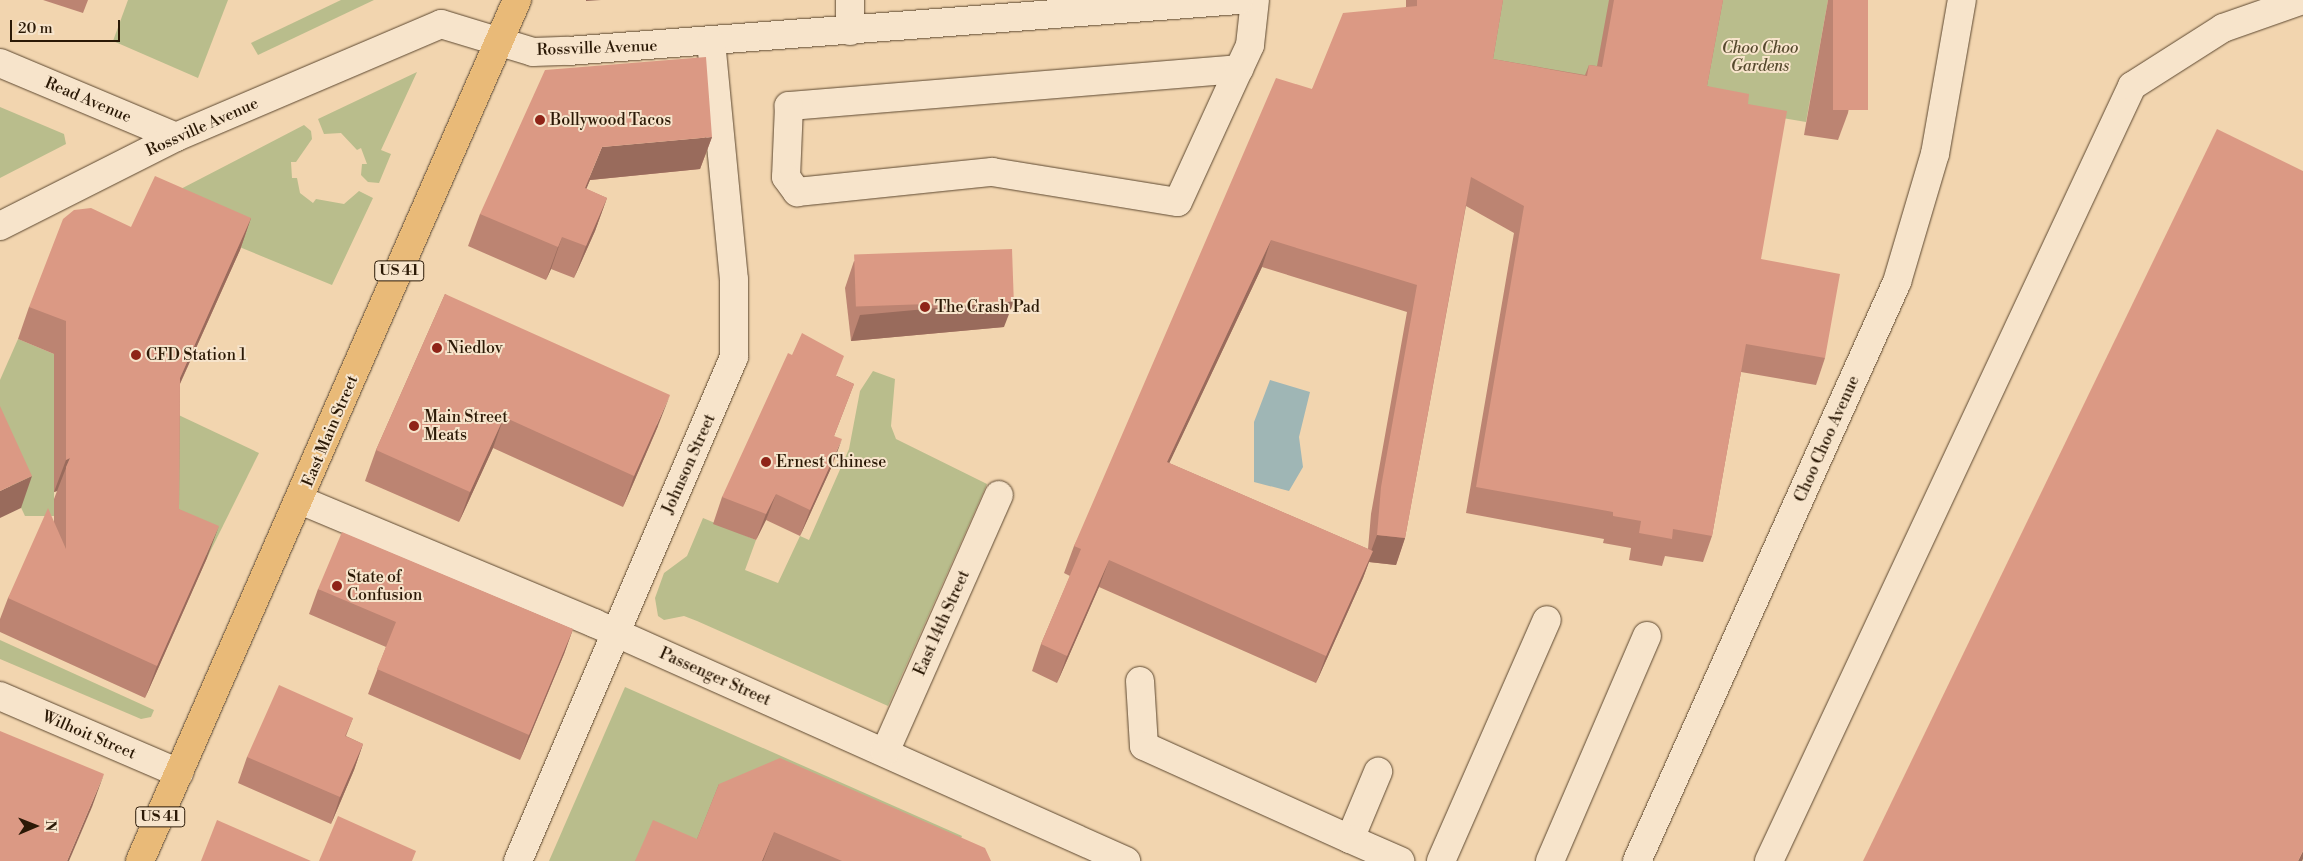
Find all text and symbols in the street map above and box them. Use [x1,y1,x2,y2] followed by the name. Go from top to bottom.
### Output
[12,10,122,42] scale bar
[18,19,53,38] text: 20 m
[536,36,658,60] street label: Rossville Avenue
[1722,38,1798,76] park label: Choo Choo Gardens
[42,73,134,127] street label: Read Avenue
[143,94,261,160] street label: Rossville Avenue
[550,110,671,130] place label: Bollywood Tacos
[534,114,546,126] marker: Bollywood Tacos
[374,258,424,284] road number: US 41
[935,297,1040,317] place label: The Crash Pad
[919,301,931,313] marker: The Crash Pad
[447,338,503,358] place label: Niedlov
[431,342,443,354] marker: Niedlov
[146,345,246,365] place label: CFD Station 1
[130,349,142,361] marker: CFD Station 1
[298,372,362,490] street label: East Main Street
[1791,373,1863,505] street label: Choo Choo Avenue
[424,407,508,445] place label: Main Street Meats
[658,411,720,517] street label: Johnson Street
[408,420,420,432] marker: Main Street Meats
[776,452,886,472] place label: Ernest Chinese
[760,456,772,468] marker: Ernest Chinese
[347,567,422,605] place label: State of Confusion
[910,567,974,679] street label: East 14th Street
[331,580,343,592] marker: State of Confusion
[656,644,774,710] street label: Passenger Street
[39,707,139,763] street label: Wilhoit Street
[10,801,60,851] north arrow
[135,804,185,830] road number: US 41
[41,820,59,831] text: N

